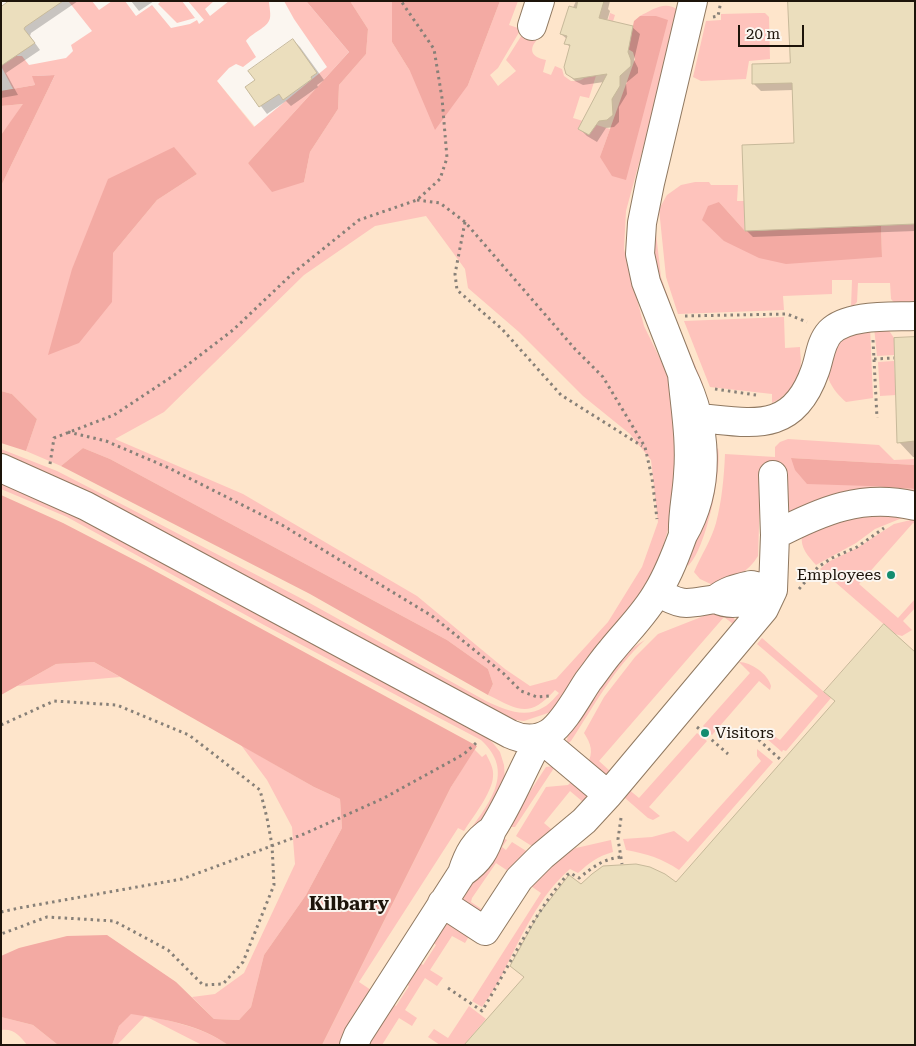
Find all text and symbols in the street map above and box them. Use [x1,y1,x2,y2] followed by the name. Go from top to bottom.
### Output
[741,15,807,47] scale bar
[746,25,780,43] text: 20 m
[797,565,881,585] place label: Employees
[885,569,897,581] marker: Employees
[715,723,774,743] place label: Visitors
[699,727,711,739] marker: Visitors
[309,893,389,915] district label: Kilbarry

